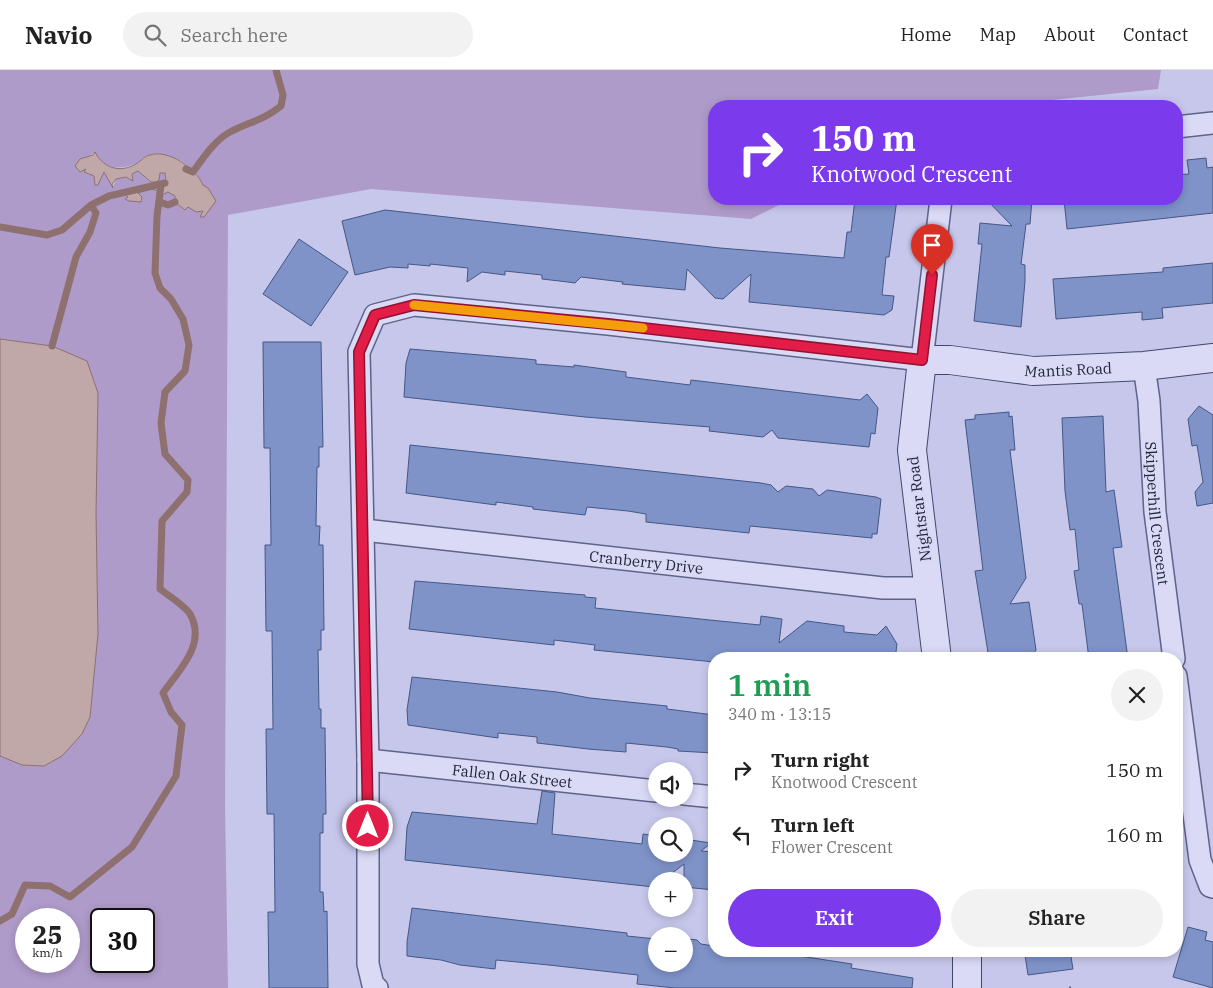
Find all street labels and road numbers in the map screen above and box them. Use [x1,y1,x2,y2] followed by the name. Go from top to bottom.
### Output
[1023,358,1112,381] street label: Mantis Road
[1142,441,1174,586] street label: Skipperhill Crescent
[903,455,935,563] street label: Nightstar Road
[588,546,704,577] street label: Cranberry Drive
[451,760,573,791] street label: Fallen Oak Street

